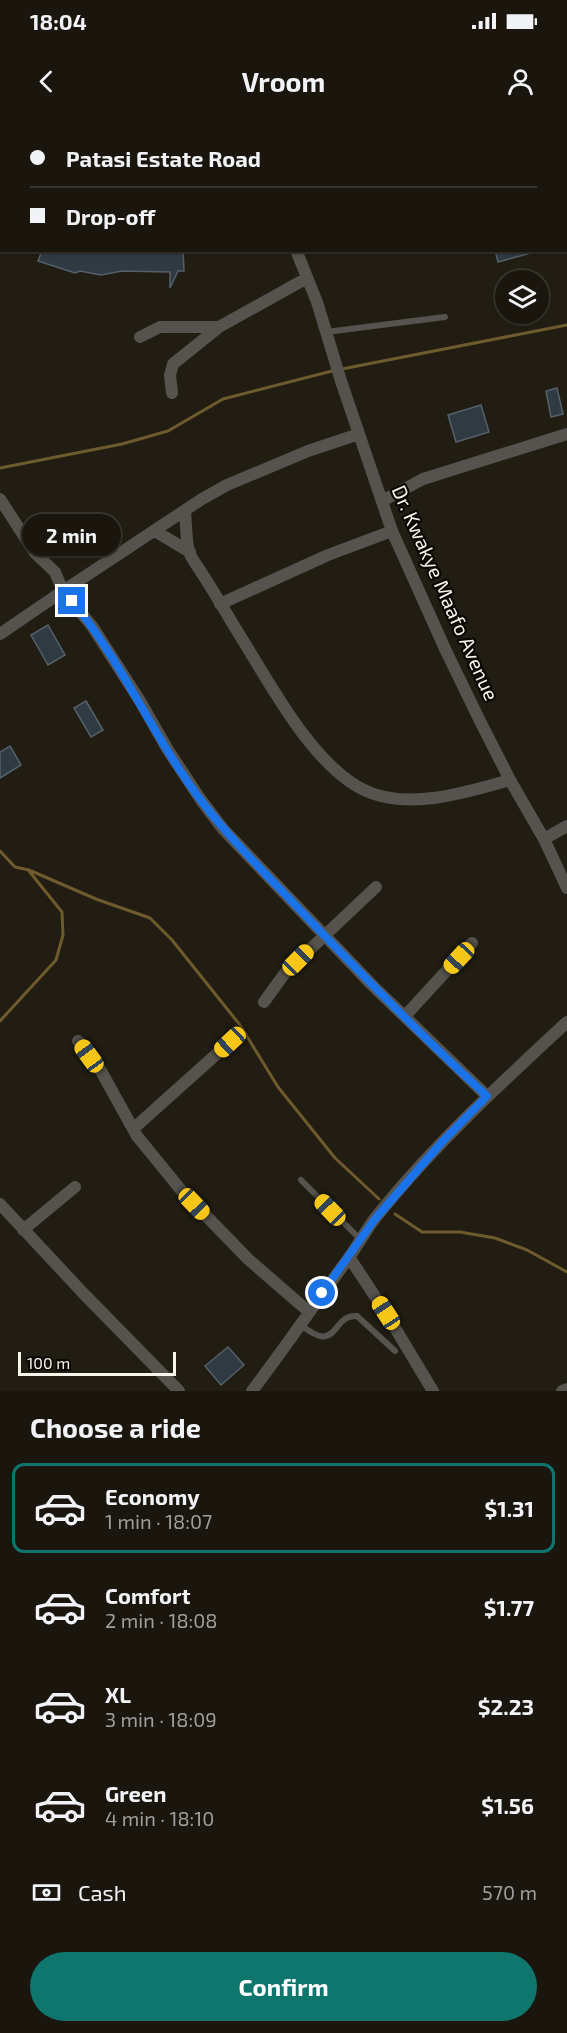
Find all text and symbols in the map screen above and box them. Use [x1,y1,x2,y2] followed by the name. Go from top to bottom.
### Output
[30,8,87,34] text: 18:04
[30,65,63,98] icon: back
[242,65,325,97] text: Vroom
[504,65,537,98] icon: person
[66,145,261,171] text: Patasi Estate Road
[66,203,155,229] text: Drop-off
[495,270,549,324] map controls
[495,270,549,324] button: layers
[388,481,504,704] street label: Dr. Kwakye Maafo Avenue
[22,514,122,556] callout: 2 min
[46,523,97,547] text: 2 min
[58,587,85,614] route end
[440,939,478,977] car
[279,941,317,979] car
[211,1023,249,1061] car
[71,1036,107,1076] car
[175,1185,213,1223] car
[311,1191,349,1229] car
[308,1279,335,1306] route start
[369,1293,403,1333] car
[18,1349,176,1376] scale bar
[27,1353,70,1372] text: 100 m
[30,1411,201,1443] text: Choose a ride
[33,1481,87,1535] icon: car
[105,1483,200,1509] text: Economy
[484,1495,534,1521] text: $1.31
[105,1509,212,1533] text: 1 min · 18:07
[33,1580,87,1634] icon: car
[105,1582,190,1608] text: Comfort
[484,1594,534,1620] text: $1.77
[105,1608,217,1632] text: 2 min · 18:08
[33,1679,87,1733] icon: car
[105,1681,131,1707] text: XL
[478,1693,534,1719] text: $2.23
[105,1707,217,1731] text: 3 min · 18:09
[33,1778,87,1832] icon: car
[105,1780,167,1806] text: Green
[481,1792,534,1818] text: $1.56
[105,1806,214,1830] text: 4 min · 18:10
[30,1876,63,1909] icon: cash
[78,1879,127,1905] text: Cash
[482,1880,537,1904] text: 570 m
[30,1952,537,2021] button: Confirm

